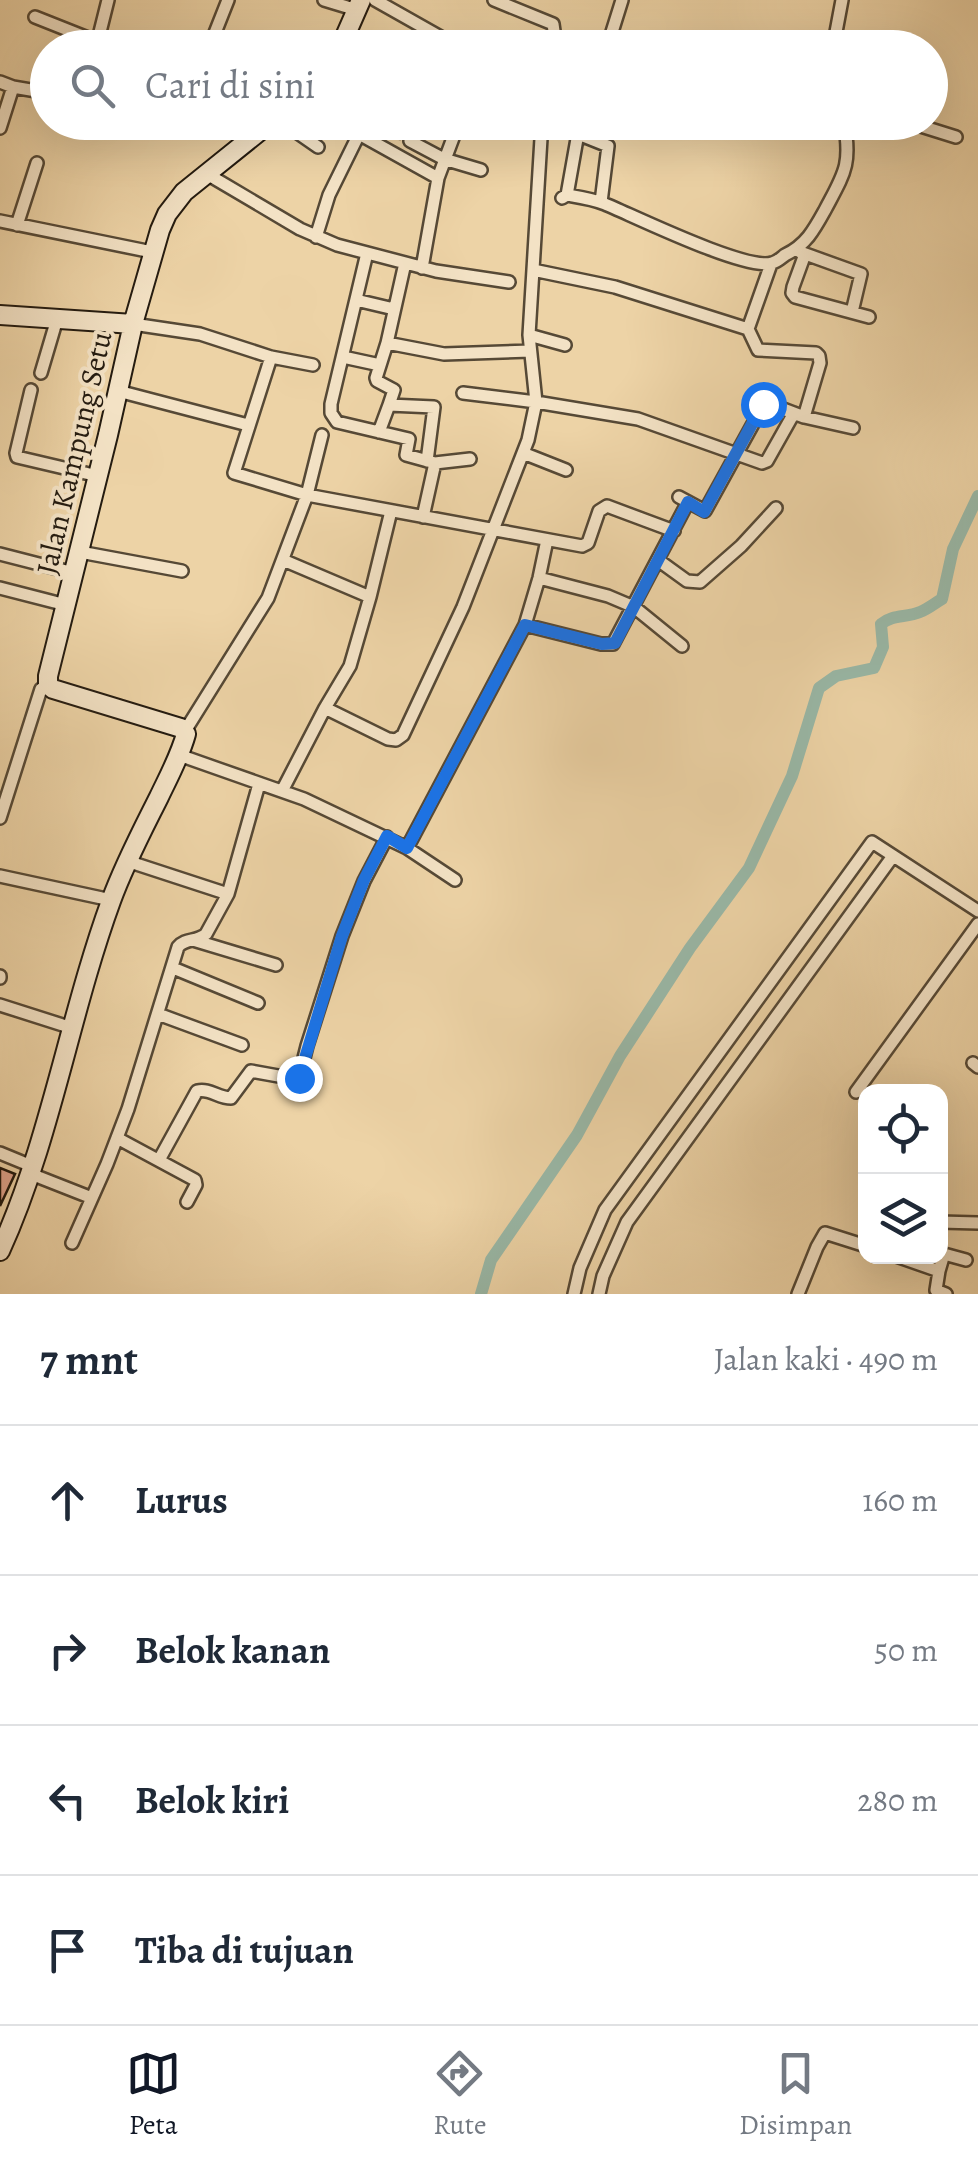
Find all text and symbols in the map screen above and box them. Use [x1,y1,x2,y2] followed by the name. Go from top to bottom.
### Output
[30,30,948,140] search box
[65,58,120,113] icon: search
[145,59,315,111] text: Cari di sini
[27,327,122,579] street label: Jalan Kampung Setu
[741,382,787,428] route start
[277,1056,323,1102] route end
[858,1084,948,1264] map controls
[858,1084,948,1174] button: locate
[858,1174,948,1264] button: layers
[40,1331,138,1388] text: 7 mnt
[714,1337,938,1381] text: Jalan kaki · 490 m
[40,1473,95,1528] icon: ahead
[135,1474,228,1526] text: Lurus
[862,1478,938,1522] text: 160 m
[40,1623,95,1678] icon: right
[135,1624,330,1676] text: Belok kanan
[874,1628,938,1672] text: 50 m
[40,1773,95,1828] icon: left
[135,1774,289,1826] text: Belok kiri
[857,1778,938,1822] text: 280 m
[40,1923,95,1978] icon: arrive
[135,1924,354,1976] text: Tiba di tujuan
[126,2046,181,2144] tab: Peta
[432,2046,487,2144] tab: Rute
[739,2046,852,2144] tab: Disimpan

